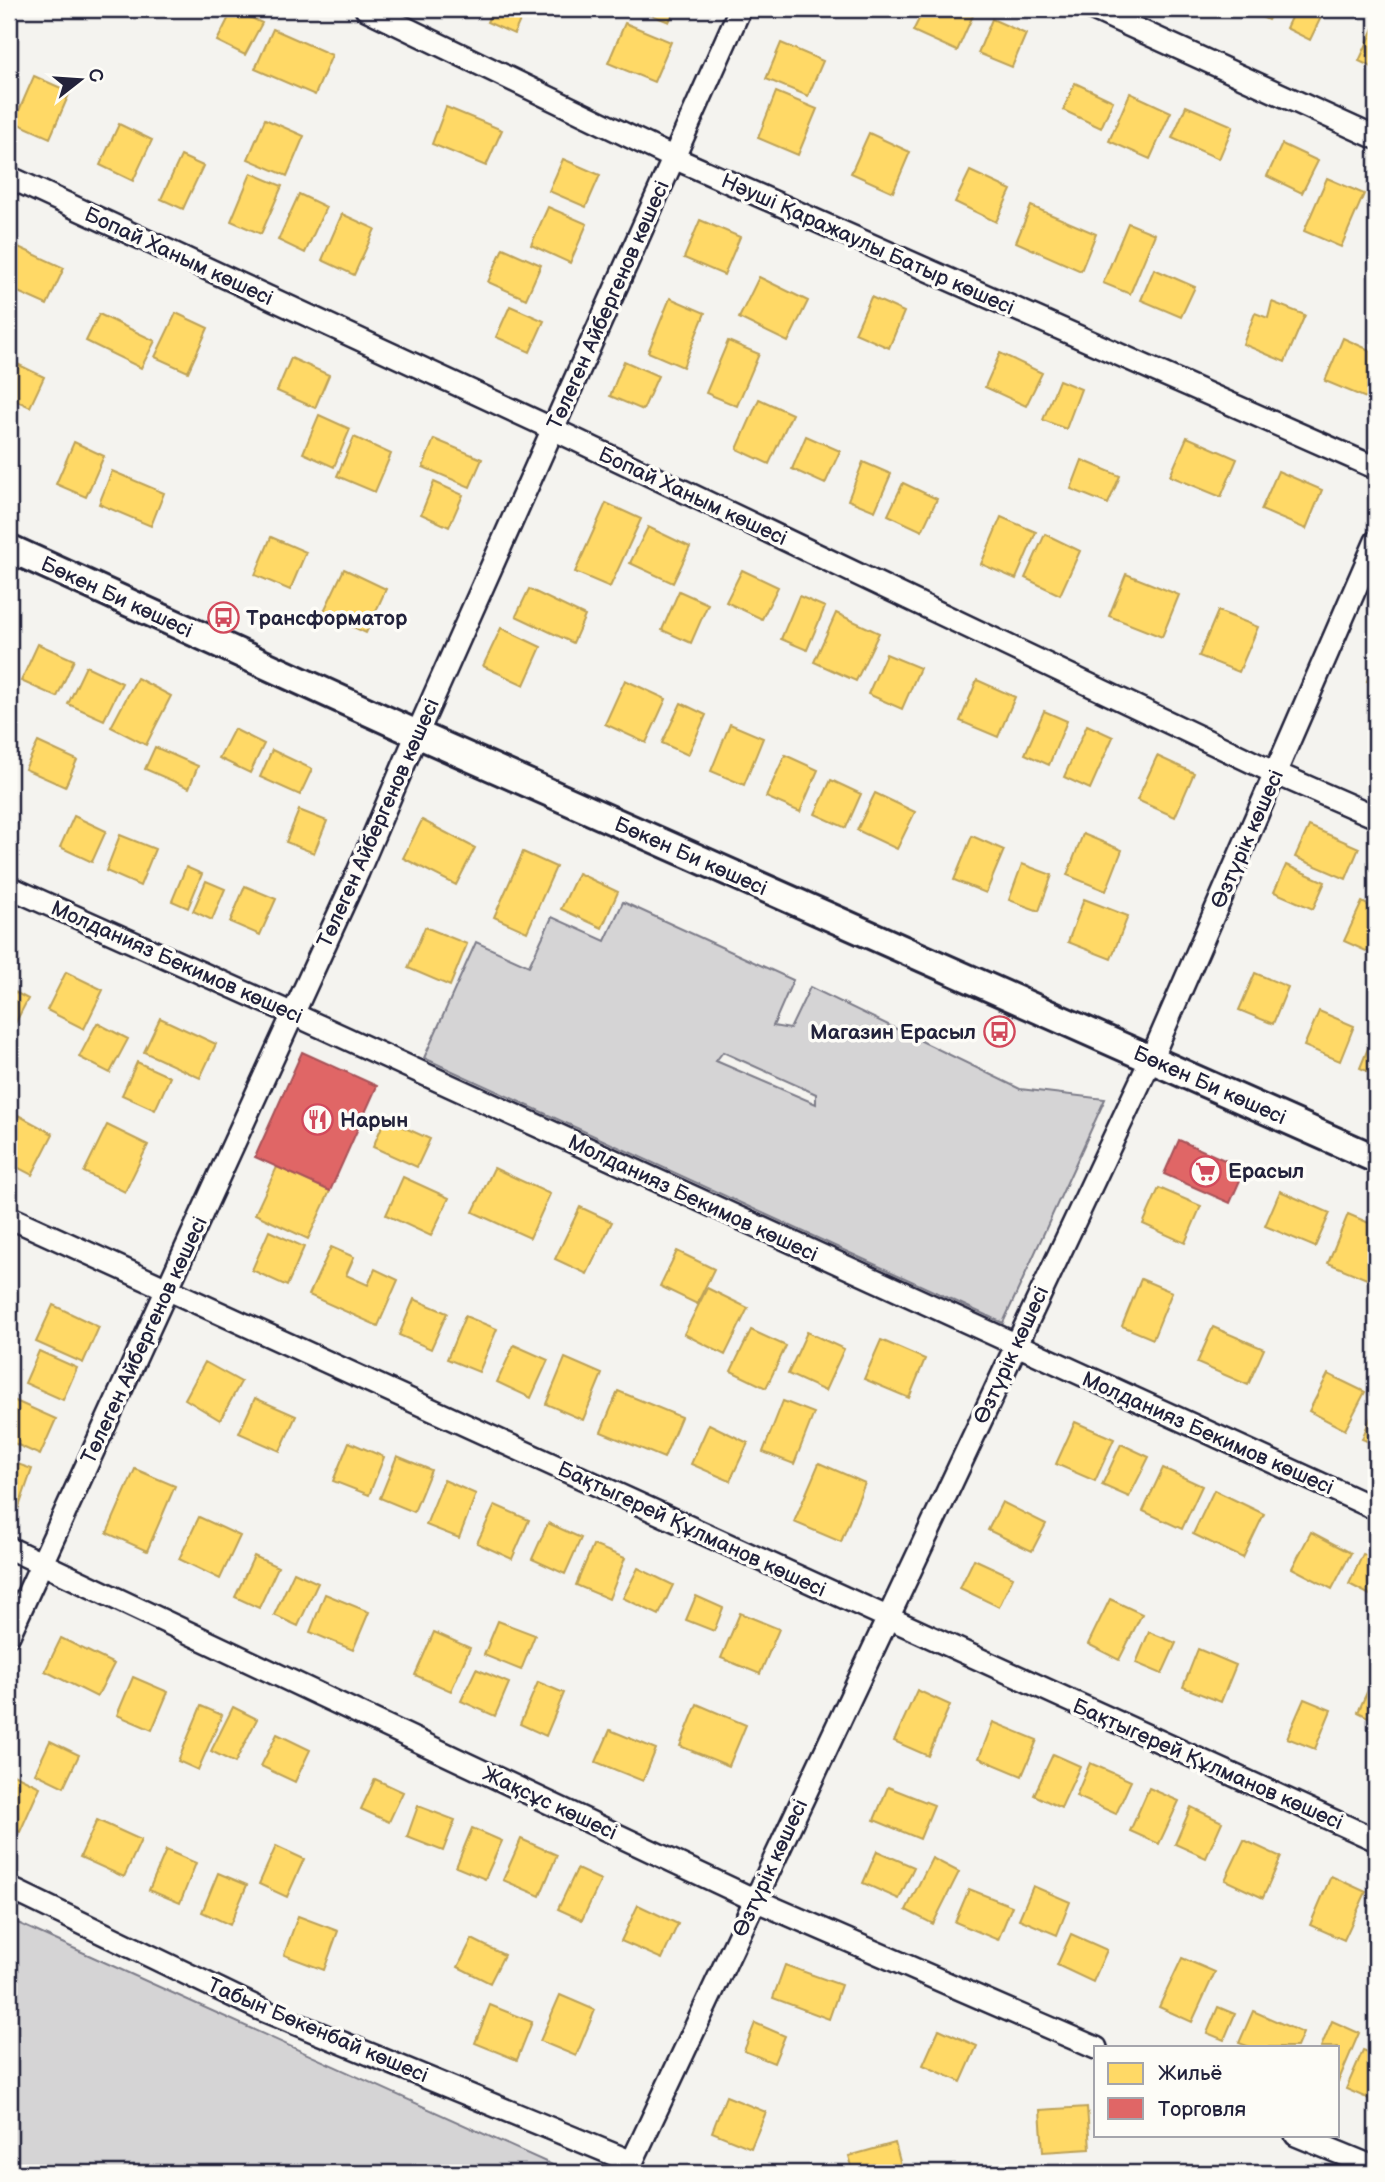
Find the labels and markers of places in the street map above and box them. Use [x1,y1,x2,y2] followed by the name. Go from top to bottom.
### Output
[206,601,240,635] bus stop icon: Трансформатор
[246,606,408,631] place label: Трансформатор
[982,1015,1016,1049] bus stop icon: Магазин Ерасыл
[810,1020,976,1045] place label: Магазин Ерасыл
[300,1103,334,1137] restaurant icon: Нарын
[340,1108,408,1133] place label: Нарын
[1188,1154,1222,1188] supermarket icon: Ерасыл
[1228,1159,1304,1184] place label: Ерасыл

